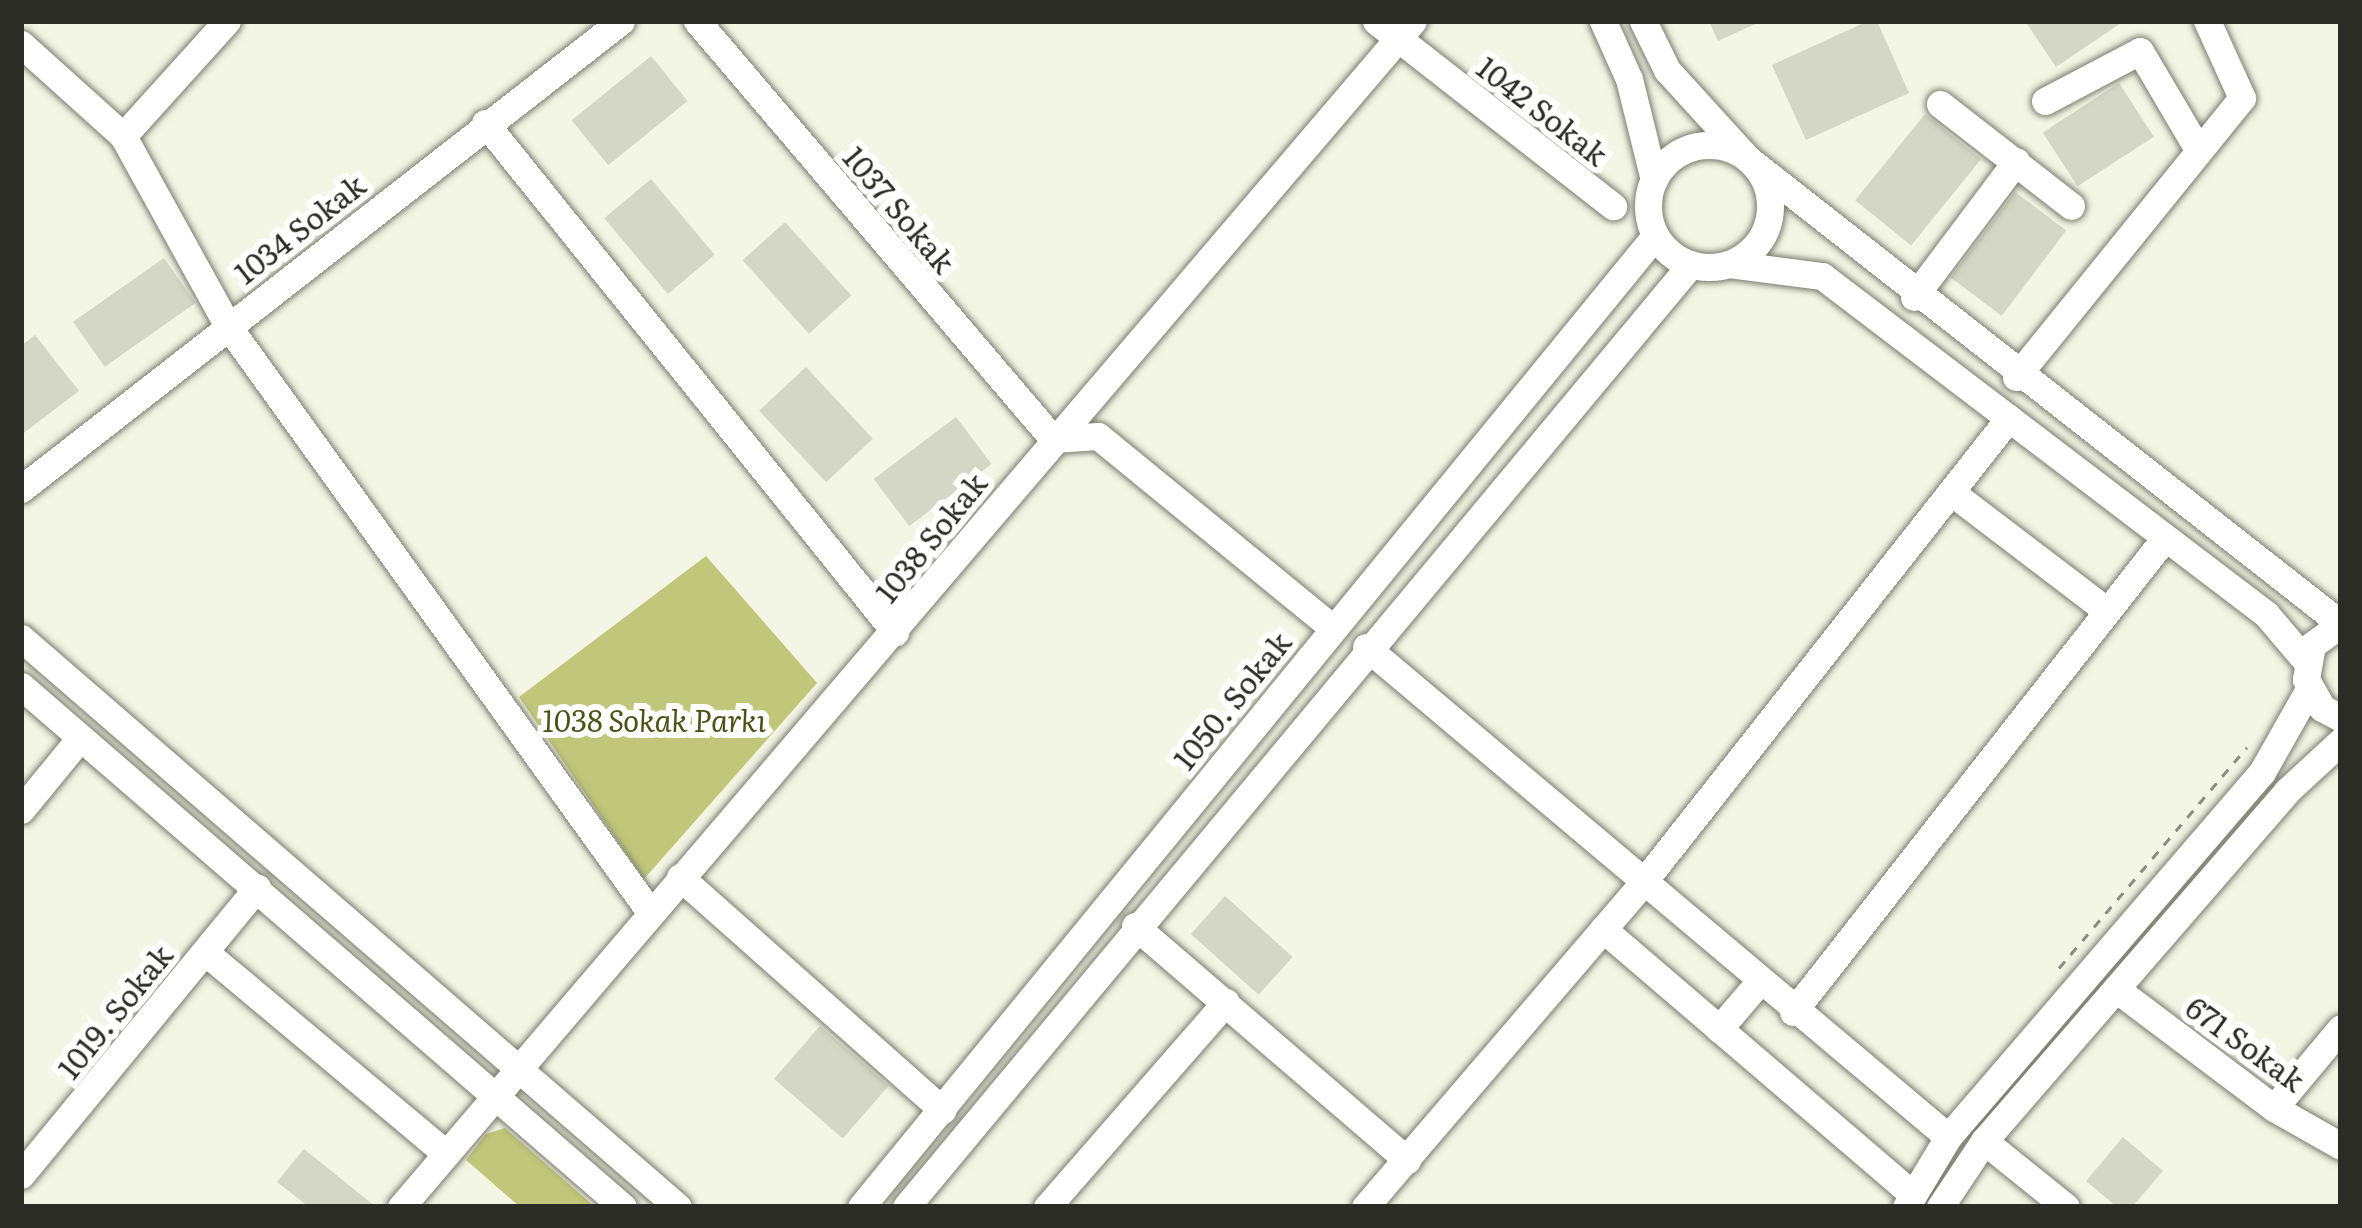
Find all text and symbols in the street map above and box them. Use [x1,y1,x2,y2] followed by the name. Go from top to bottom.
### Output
[1471,48,1615,172] street label: 1042 Sokak
[837,139,963,279] street label: 1037 Sokak
[227,166,371,290] street label: 1034 Sokak
[867,465,993,609] street label: 1038 Sokak
[1165,624,1297,776] street label: 1050. Sokak
[542,701,766,737] park label: 1038 Sokak Parkı
[49,937,179,1085] street label: 1019. Sokak
[2180,988,2312,1098] street label: 671 Sokak

